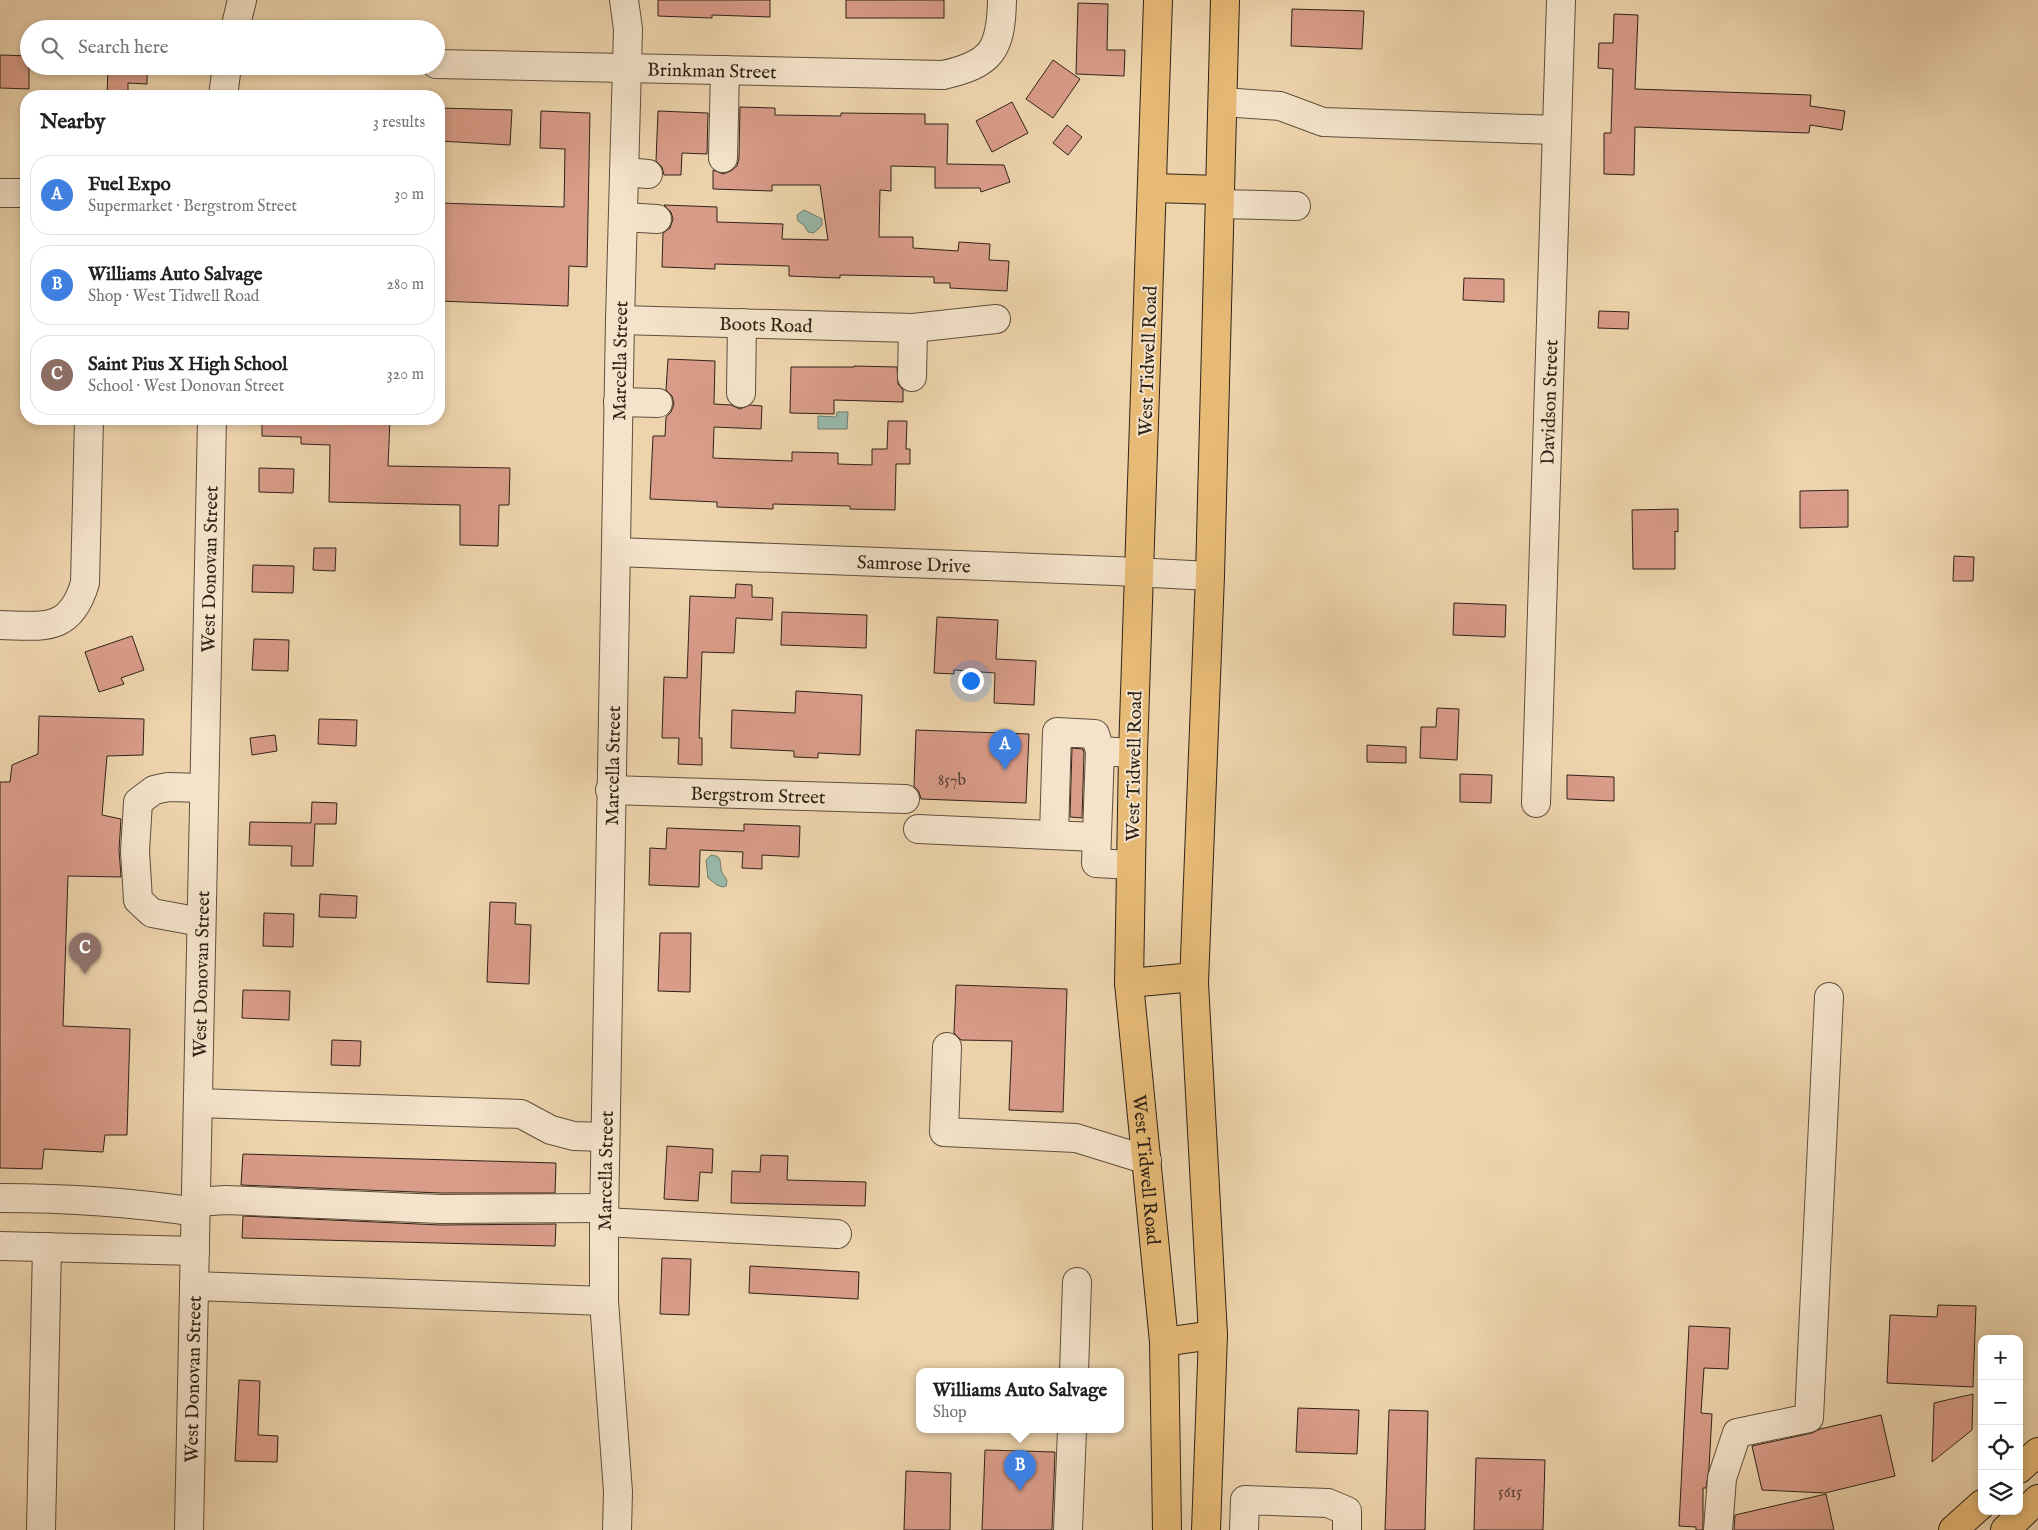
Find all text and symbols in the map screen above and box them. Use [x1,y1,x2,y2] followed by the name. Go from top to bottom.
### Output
[20,20,445,75] search box
[38,34,66,62] icon: search
[78,36,169,60] text: Search here
[647,59,777,85] street label: Brinkman Street
[40,109,105,136] text: Nearby
[373,113,425,133] text: 3 results
[88,173,171,197] text: Fuel Expo
[52,185,62,205] text: A
[394,185,424,205] text: 30 m
[88,197,297,217] text: Supermarket · Bergstrom Street
[88,263,262,287] text: Williams Auto Salvage
[52,275,62,295] text: B
[387,275,424,295] text: 280 m
[1134,285,1164,437] street label: West Tidwell Road
[88,287,259,307] text: Shop · West Tidwell Road
[608,300,635,421] street label: Marcella Street
[719,313,814,339] street label: Boots Road
[1537,339,1564,465] street label: Davidson Street
[88,353,287,377] text: Saint Pius X High School
[51,365,63,385] text: C
[387,365,424,385] text: 320 m
[88,377,284,397] text: School · West Donovan Street
[197,485,225,653] street label: West Donovan Street
[856,551,971,580] street label: Samrose Drive
[958,668,984,694] your location
[1122,690,1148,842] street label: West Tidwell Road
[601,705,627,826] street label: Marcella Street
[989,729,1021,770] pin: A
[938,771,967,791] house number: 857b
[690,782,826,811] street label: Bergstrom Street
[189,890,216,1058] street label: West Donovan Street
[69,933,101,974] pin: C
[1126,1094,1165,1247] street label: West Tidwell Road
[594,1110,620,1231] street label: Marcella Street
[180,1295,208,1463] street label: West Donovan Street
[1978,1335,2023,1515] map controls
[1978,1335,2023,1380] button: +
[916,1368,1124,1433] popup
[933,1379,1107,1403] text: Williams Auto Salvage
[1978,1380,2023,1425] button: −
[933,1403,967,1423] text: Shop
[1978,1425,2023,1470] button: locate
[1004,1450,1036,1491] pin: B
[1978,1470,2023,1515] button: layers
[1498,1483,1522,1503] house number: 5615

